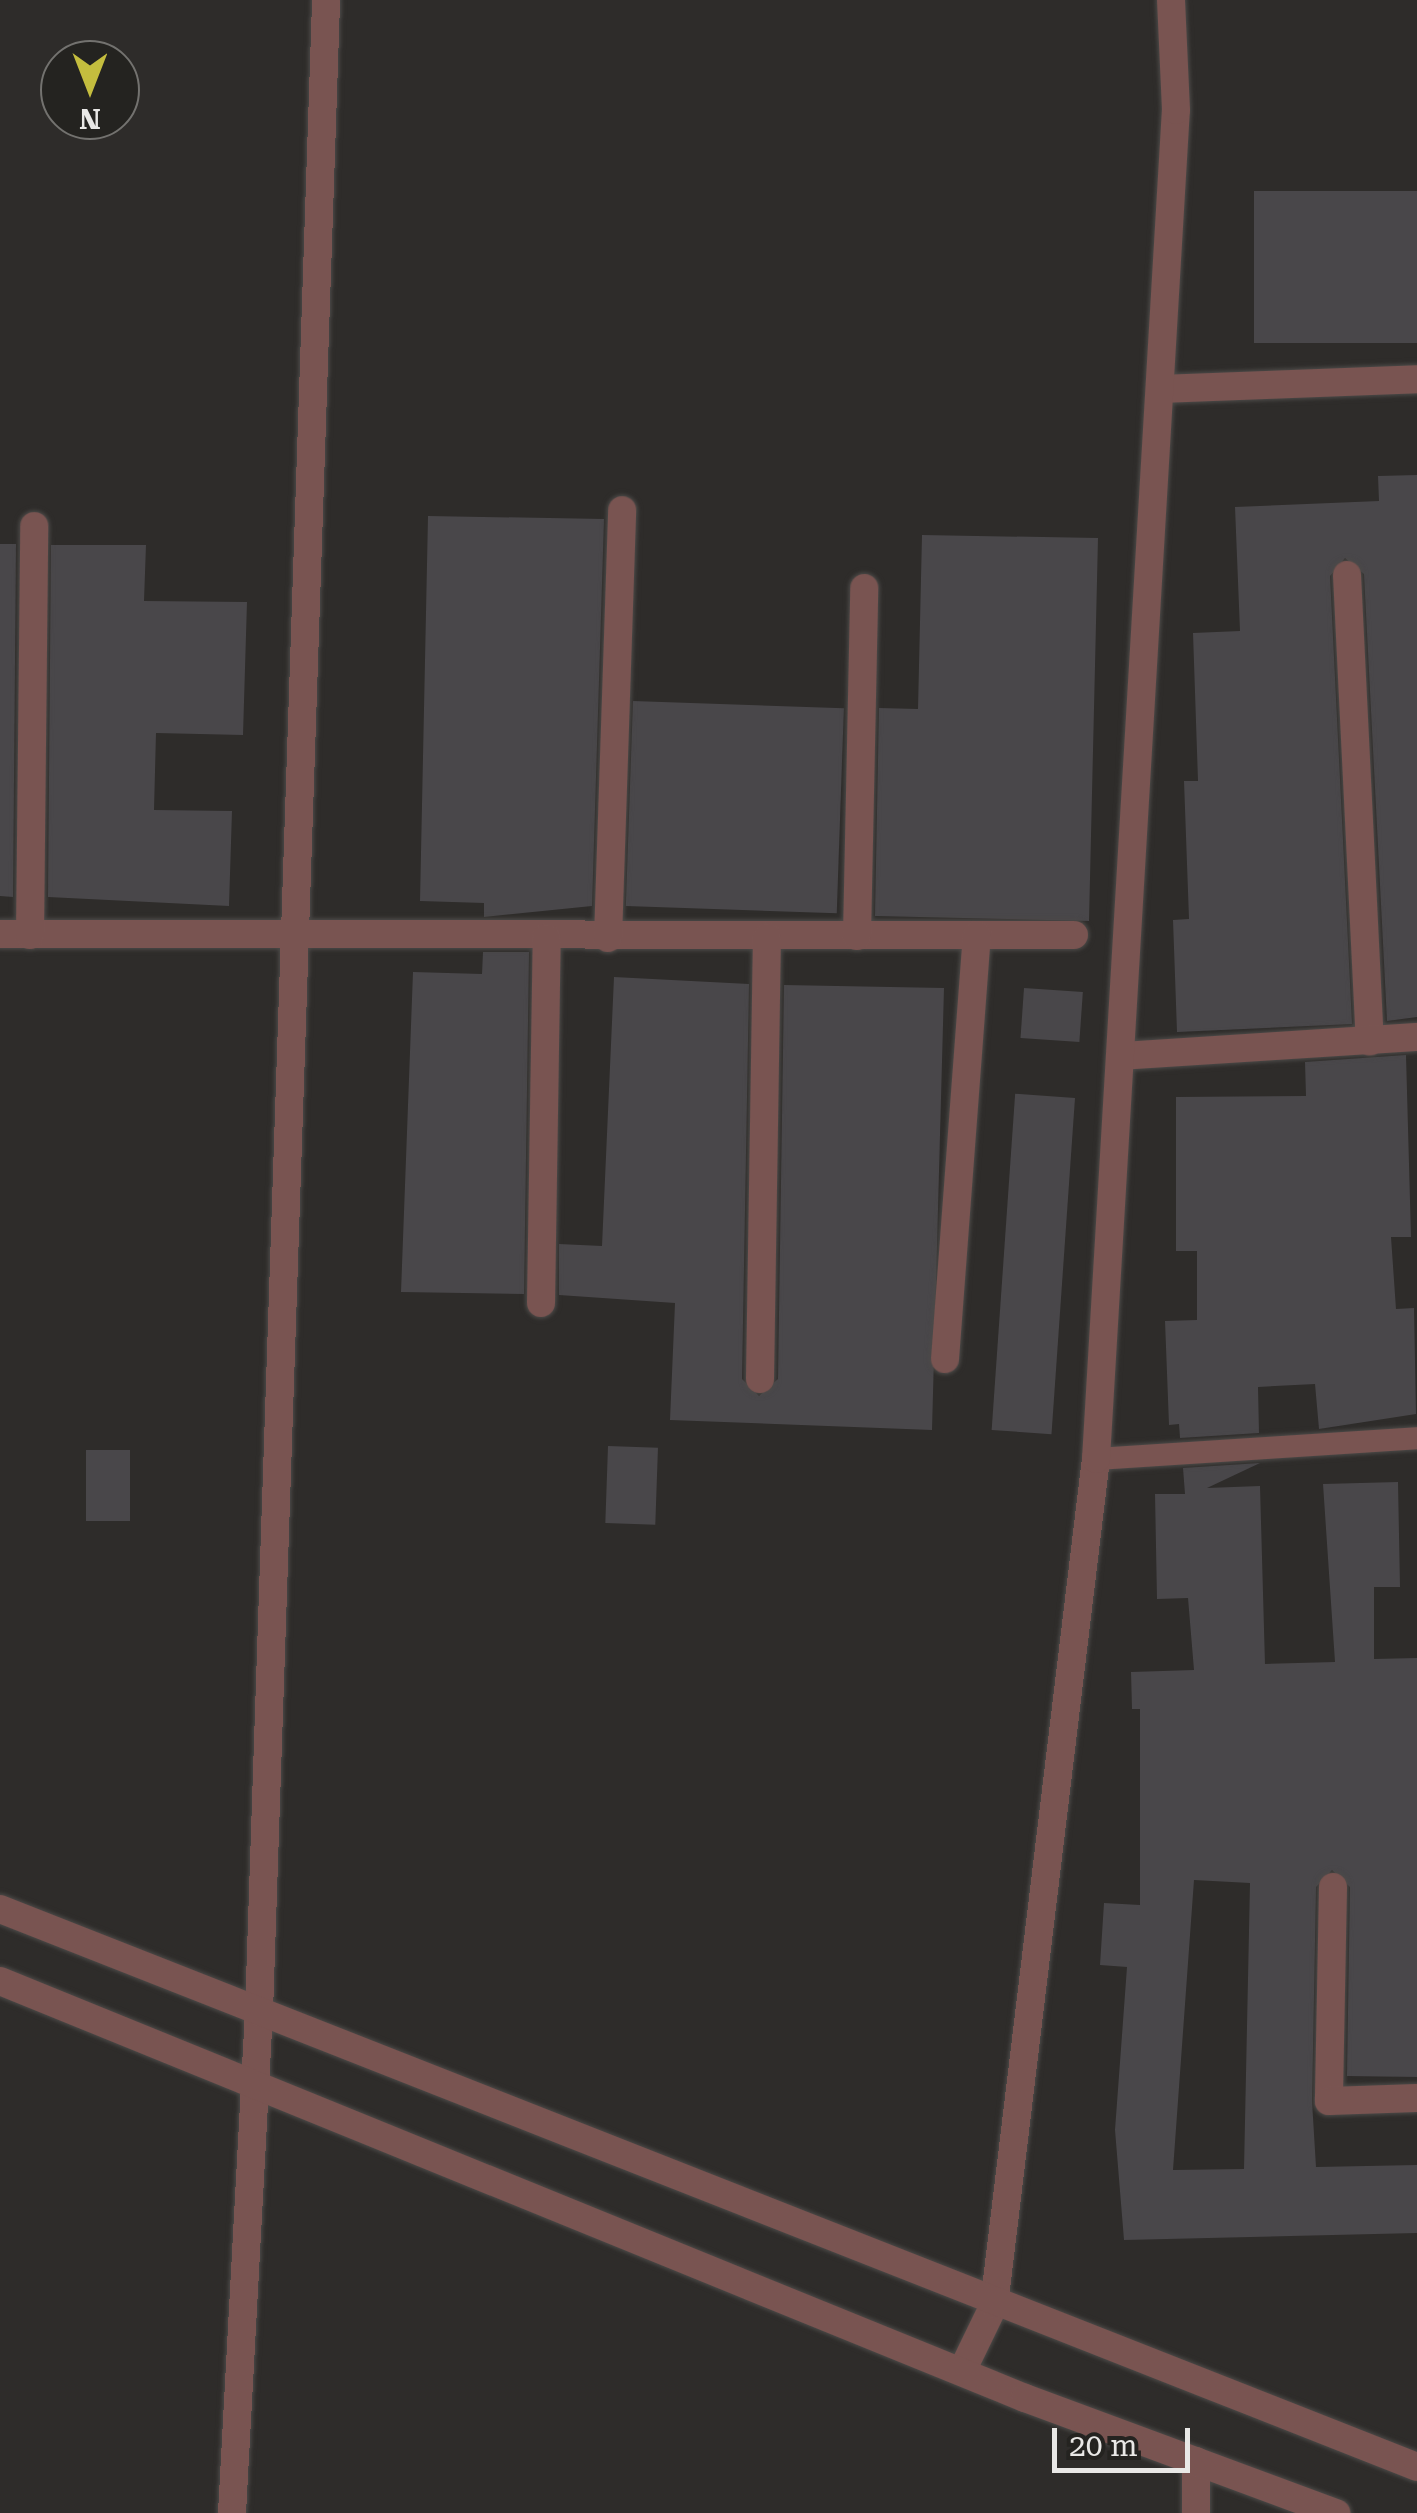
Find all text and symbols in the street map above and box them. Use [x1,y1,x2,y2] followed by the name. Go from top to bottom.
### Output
[40,40,140,140] north arrow
[79,102,101,135] text: N
[1057,2408,1194,2470] scale bar
[1069,2428,1138,2463] text: 20 m

